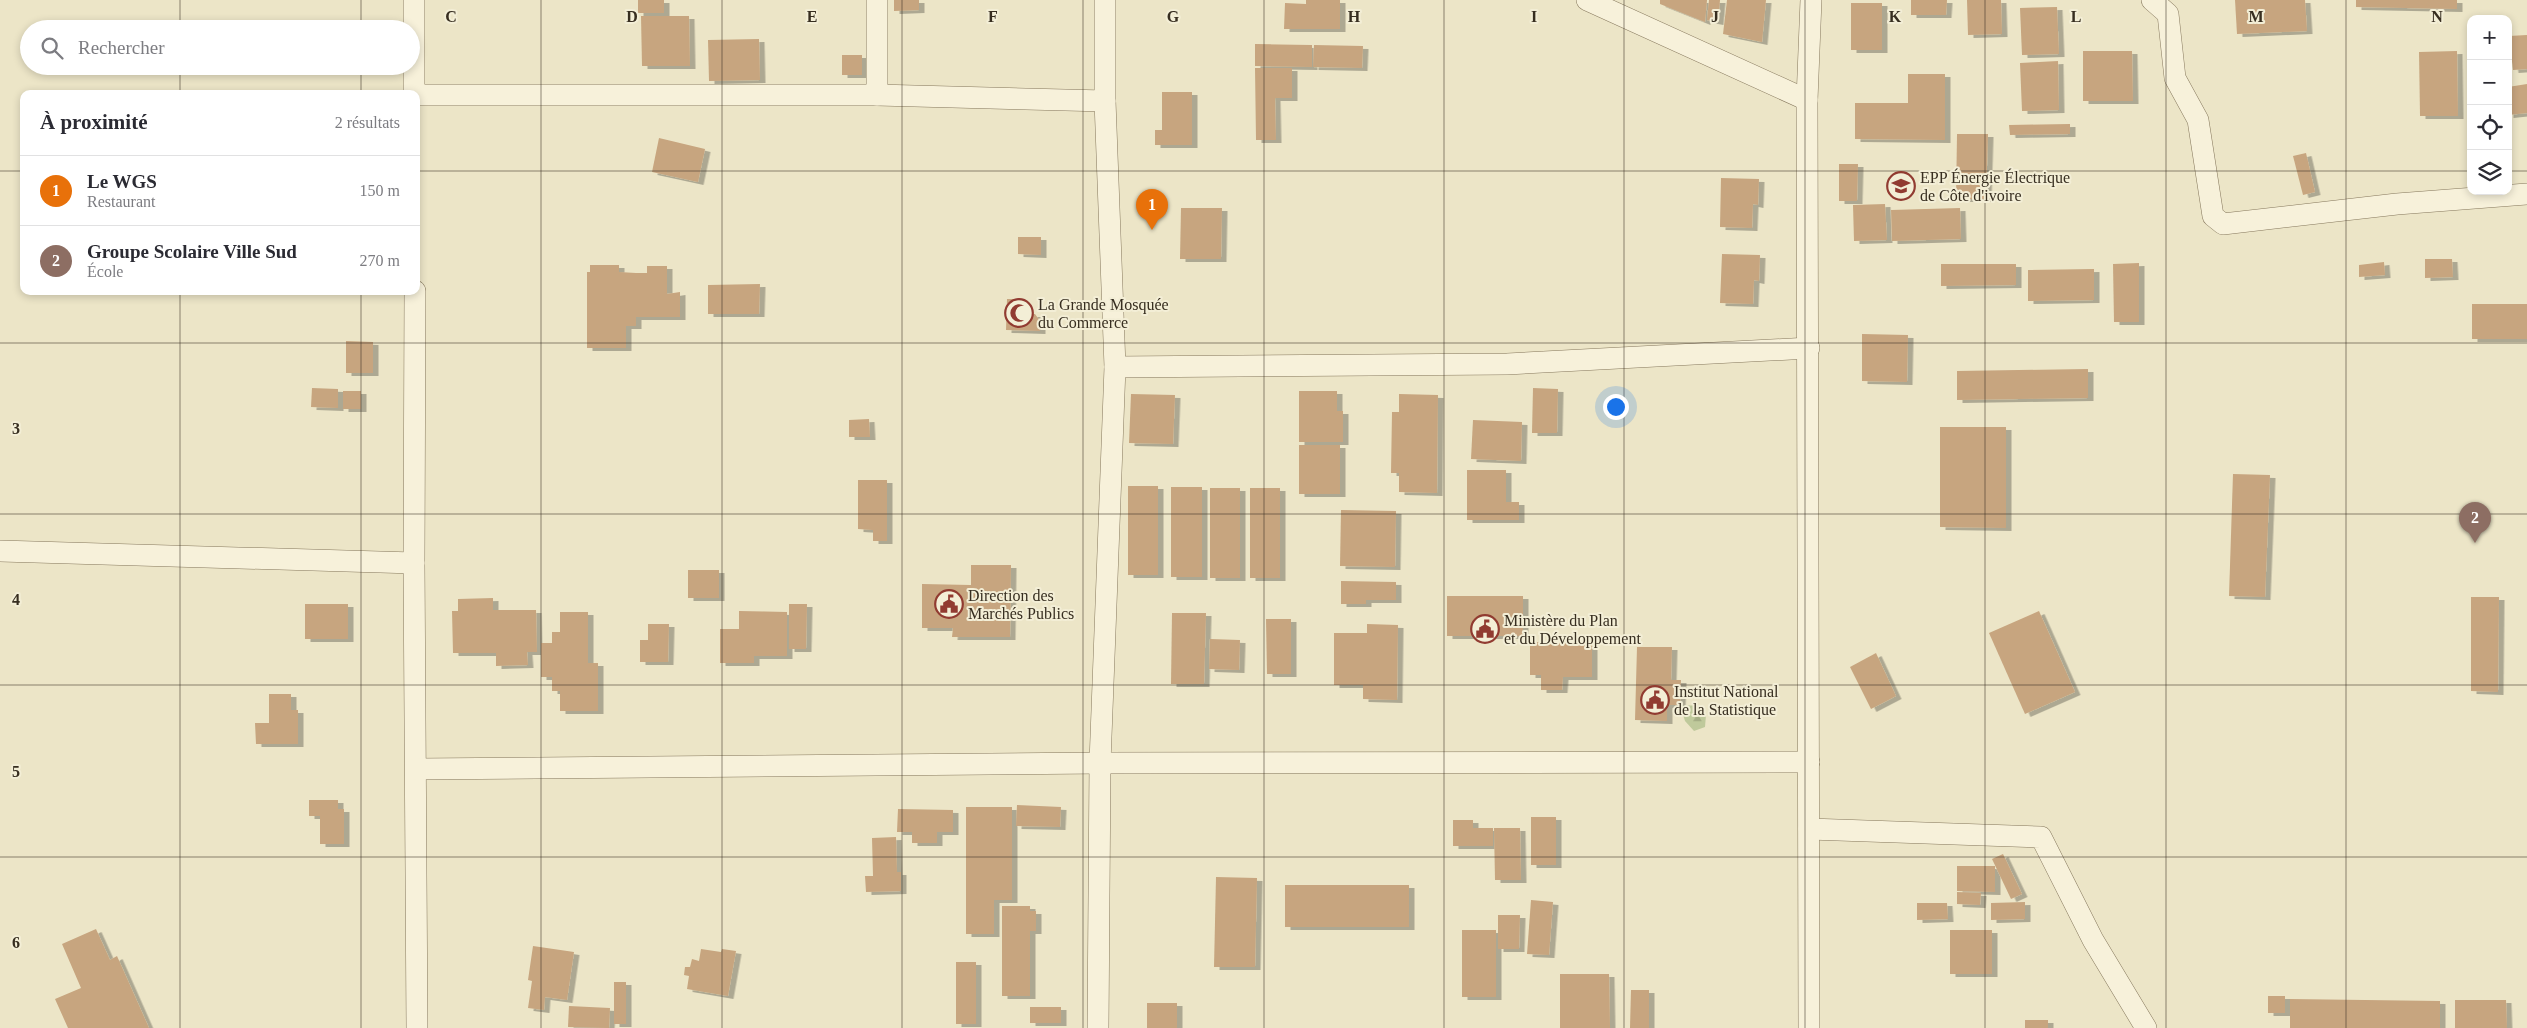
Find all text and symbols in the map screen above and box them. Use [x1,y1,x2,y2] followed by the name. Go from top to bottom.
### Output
[445,8,457,25] text: C
[626,8,638,25] text: D
[807,8,817,25] text: E
[988,8,998,25] text: F
[1167,8,1180,25] text: G
[1348,8,1361,25] text: H
[1531,8,1537,25] text: I
[1711,8,1719,25] text: J
[1889,8,1902,25] text: K
[2071,8,2081,25] text: L
[2248,8,2264,25] text: M
[2431,8,2443,25] text: N
[2467,15,2512,195] map controls
[2467,15,2512,60] button: +
[20,20,420,75] search box
[38,34,66,62] icon: search
[78,37,165,58] text: Rechercher
[2467,60,2512,105] button: −
[2467,105,2512,150] button: locate
[40,110,148,134] text: À proximité
[335,114,400,131] text: 2 résultats
[2467,150,2512,195] button: layers
[1920,168,2070,204] place label: EPP Énergie Électrique de Côte d'ivoire
[87,171,157,192] text: Le WGS
[1886,171,1916,201] school or university icon: EPP Énergie Électrique de Côte d'ivoire
[52,182,60,199] text: 1
[360,182,400,199] text: 150 m
[1136,189,1168,230] pin: 1
[87,193,155,210] text: Restaurant
[87,241,297,262] text: Groupe Scolaire Ville Sud
[52,252,60,269] text: 2
[360,252,400,269] text: 270 m
[87,263,123,280] text: École
[1038,296,1169,331] place label: La Grande Mosquée du Commerce
[1004,298,1034,328] mosque icon: La Grande Mosquée du Commerce
[1603,394,1629,420] your location
[12,420,20,437] text: 3
[2459,502,2491,543] pin: 2
[968,587,1074,622] place label: Direction des Marchés Publics
[934,589,964,619] public building icon: Direction des Marchés Publics
[12,591,20,608] text: 4
[1504,612,1641,648] place label: Ministère du Plan et du Développement
[1470,614,1500,644] public building icon: Ministère du Plan et du Développement
[1674,683,1779,719] place label: Institut National de la Statistique
[1640,685,1670,715] public building icon: Institut National de la Statistique
[12,763,20,780] text: 5
[12,934,20,951] text: 6

